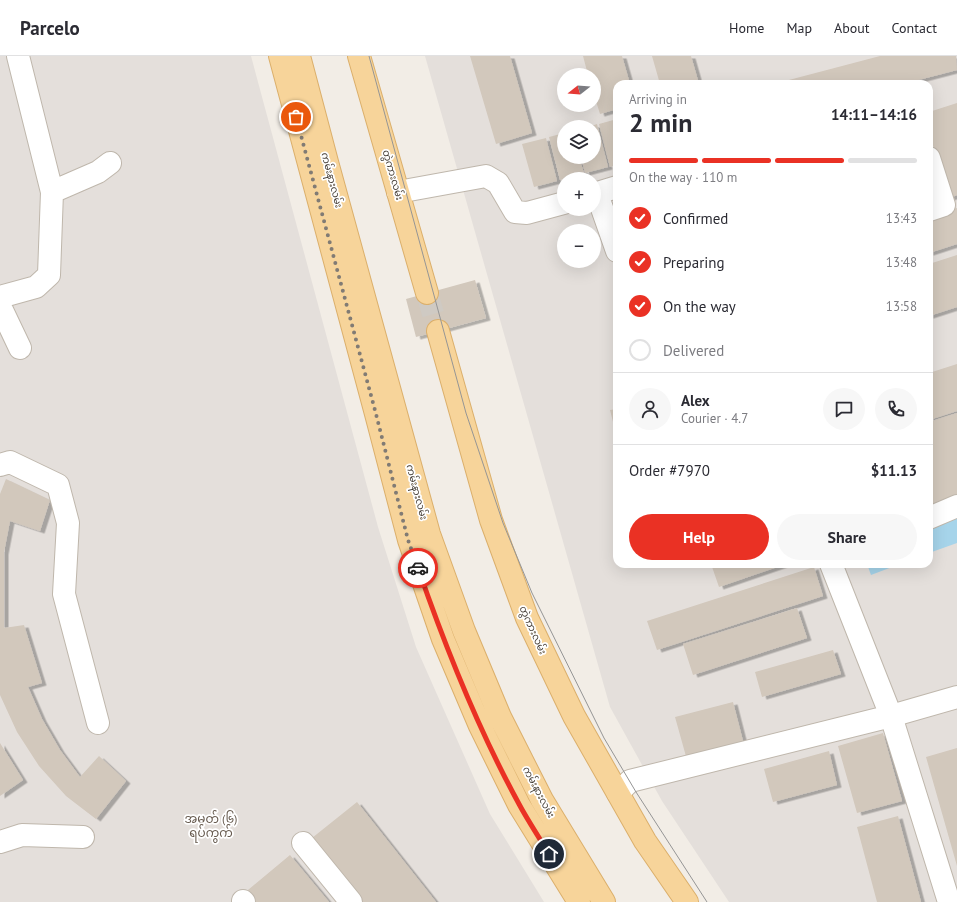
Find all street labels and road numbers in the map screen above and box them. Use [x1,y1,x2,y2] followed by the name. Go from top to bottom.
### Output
[378,148,407,202] street label: တွဲကားလမ်း
[316,151,347,210] street label: ကမ်းနားလမ်း
[401,463,432,522] street label: ကမ်းနားလမ်း
[515,603,550,657] street label: တွဲကားလမ်း
[518,763,559,821] street label: ကမ်းနားလမ်း

